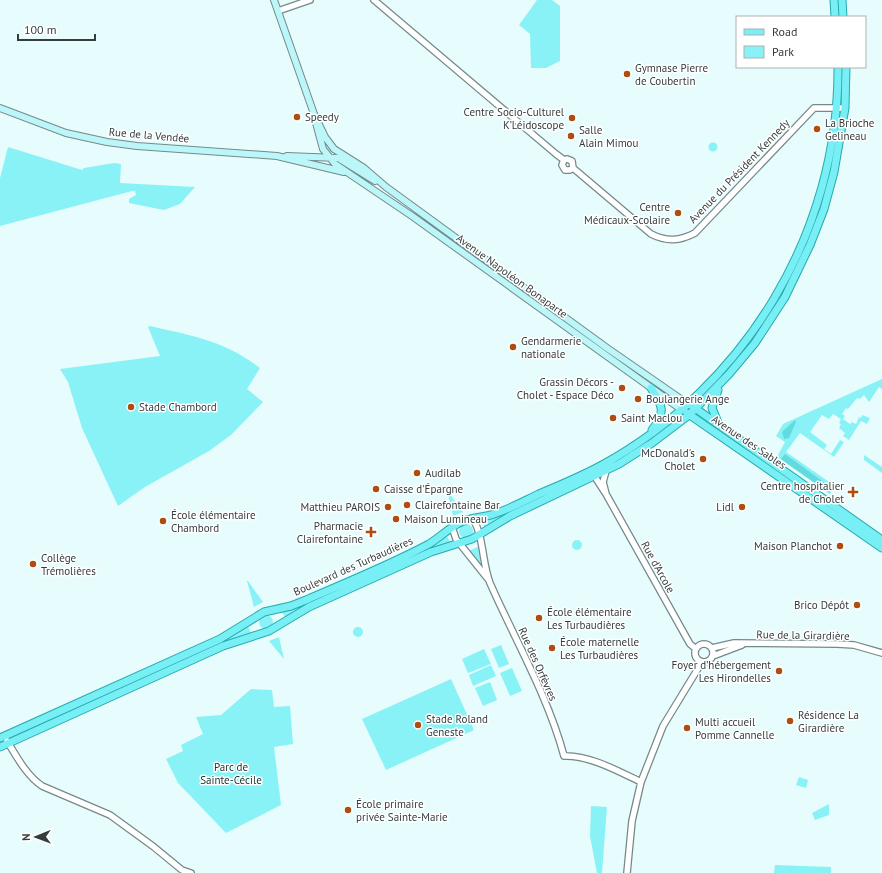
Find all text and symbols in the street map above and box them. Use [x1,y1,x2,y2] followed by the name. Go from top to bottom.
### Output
[18,16,95,42] scale bar
[736,16,866,68] legend
[24,22,57,37] text: 100 m
[772,24,797,39] text: Road
[772,44,794,59] text: Park
[635,61,709,88] place label: Gymnase Pierre de Coubertin
[622,69,632,79] marker: Gymnase Pierre de Coubertin
[464,105,565,132] place label: Centre Socio-Culturel K’Léidoscope
[305,110,340,124] place label: Speedy
[292,112,302,122] marker: Speedy
[567,113,577,123] marker: Centre Socio-Culturel K’Léidoscope
[686,115,793,226] street label: Avenue du Président Kennedy
[825,116,875,143] place label: La Brioche Gelineau
[579,123,638,150] place label: Salle Alain Mimou
[812,124,822,134] marker: La Brioche Gelineau
[108,125,190,146] street label: Rue de la Vendée
[566,131,576,141] marker: Salle Alain Mimou
[584,200,670,227] place label: Centre Médicaux-Scolaire
[673,208,683,218] marker: Centre Médicaux-Scolaire
[454,231,571,321] street label: Avenue Napoléon Bonaparte
[521,334,582,361] place label: Gendarmerie nationale
[508,342,518,352] marker: Gendarmerie nationale
[517,375,614,402] place label: Grassin Décors - Cholet - Espace Déco
[617,383,627,393] marker: Grassin Décors - Cholet - Espace Déco
[646,392,730,406] place label: Boulangerie Ange
[633,394,643,404] marker: Boulangerie Ange
[139,400,217,414] place label: Stade Chambord
[126,402,136,412] marker: Stade Chambord
[621,411,682,425] place label: Saint Maclou
[709,412,789,472] street label: Avenue des Sables
[608,413,618,423] marker: Saint Maclou
[641,446,695,473] place label: McDonald's Cholet
[698,454,708,464] marker: McDonald's Cholet
[425,466,461,480] place label: Audilab
[412,468,422,478] marker: Audilab
[760,479,844,506] place label: Centre hospitalier de Cholet
[384,482,464,496] place label: Caisse d'Épargne
[371,484,381,494] marker: Caisse d'Épargne
[847,486,859,498] marker: Centre hospitalier de Cholet
[415,498,500,512] place label: Clairefontaine Bar
[300,500,380,514] place label: Matthieu PAROIS
[402,500,412,510] marker: Clairefontaine Bar
[716,500,735,514] place label: Lidl
[383,502,393,512] marker: Matthieu PAROIS
[737,502,747,512] marker: Lidl
[171,508,256,535] place label: École élémentaire Chambord
[404,512,487,526] place label: Maison Lumineau
[391,514,401,524] marker: Maison Lumineau
[158,516,168,526] marker: École élémentaire Chambord
[297,519,363,546] place label: Pharmacie Clairefontaine
[366,527,376,537] marker: Pharmacie Clairefontaine
[291,533,415,599] street label: Boulevard des Turbaudières
[638,539,678,596] street label: Rue d’Arcole
[754,539,832,553] place label: Maison Planchot
[835,541,845,551] marker: Maison Planchot
[41,551,96,578] place label: Collège Trémolières
[28,559,38,569] marker: Collège Trémolières
[794,598,849,612] place label: Brico Dépôt
[852,600,862,610] marker: Brico Dépôt
[547,605,632,632] place label: École élémentaire Les Turbaudières
[534,613,544,623] marker: École élémentaire Les Turbaudières
[515,625,561,703] street label: Rue des Orfèvres
[756,627,850,643] street label: Rue de la Girardière
[560,635,640,662] place label: École maternelle Les Turbaudières
[547,643,557,653] marker: École maternelle Les Turbaudières
[672,658,771,685] place label: Foyer d’hébergement Les Hirondelles
[774,666,784,676] marker: Foyer d’hébergement Les Hirondelles
[798,708,859,735] place label: Résidence La Girardière
[426,712,488,739] place label: Stade Roland Geneste
[695,715,775,742] place label: Multi accueil Pomme Cannelle
[785,716,795,726] marker: Résidence La Girardière
[413,720,423,730] marker: Stade Roland Geneste
[682,723,692,733] marker: Multi accueil Pomme Cannelle
[200,760,262,787] park label: Parc de Sainte-Cécile
[356,797,448,824] place label: École primaire privée Sainte-Marie
[343,805,353,815] marker: École primaire privée Sainte-Marie
[16,817,56,857] north arrow
[19,833,33,841] text: N

